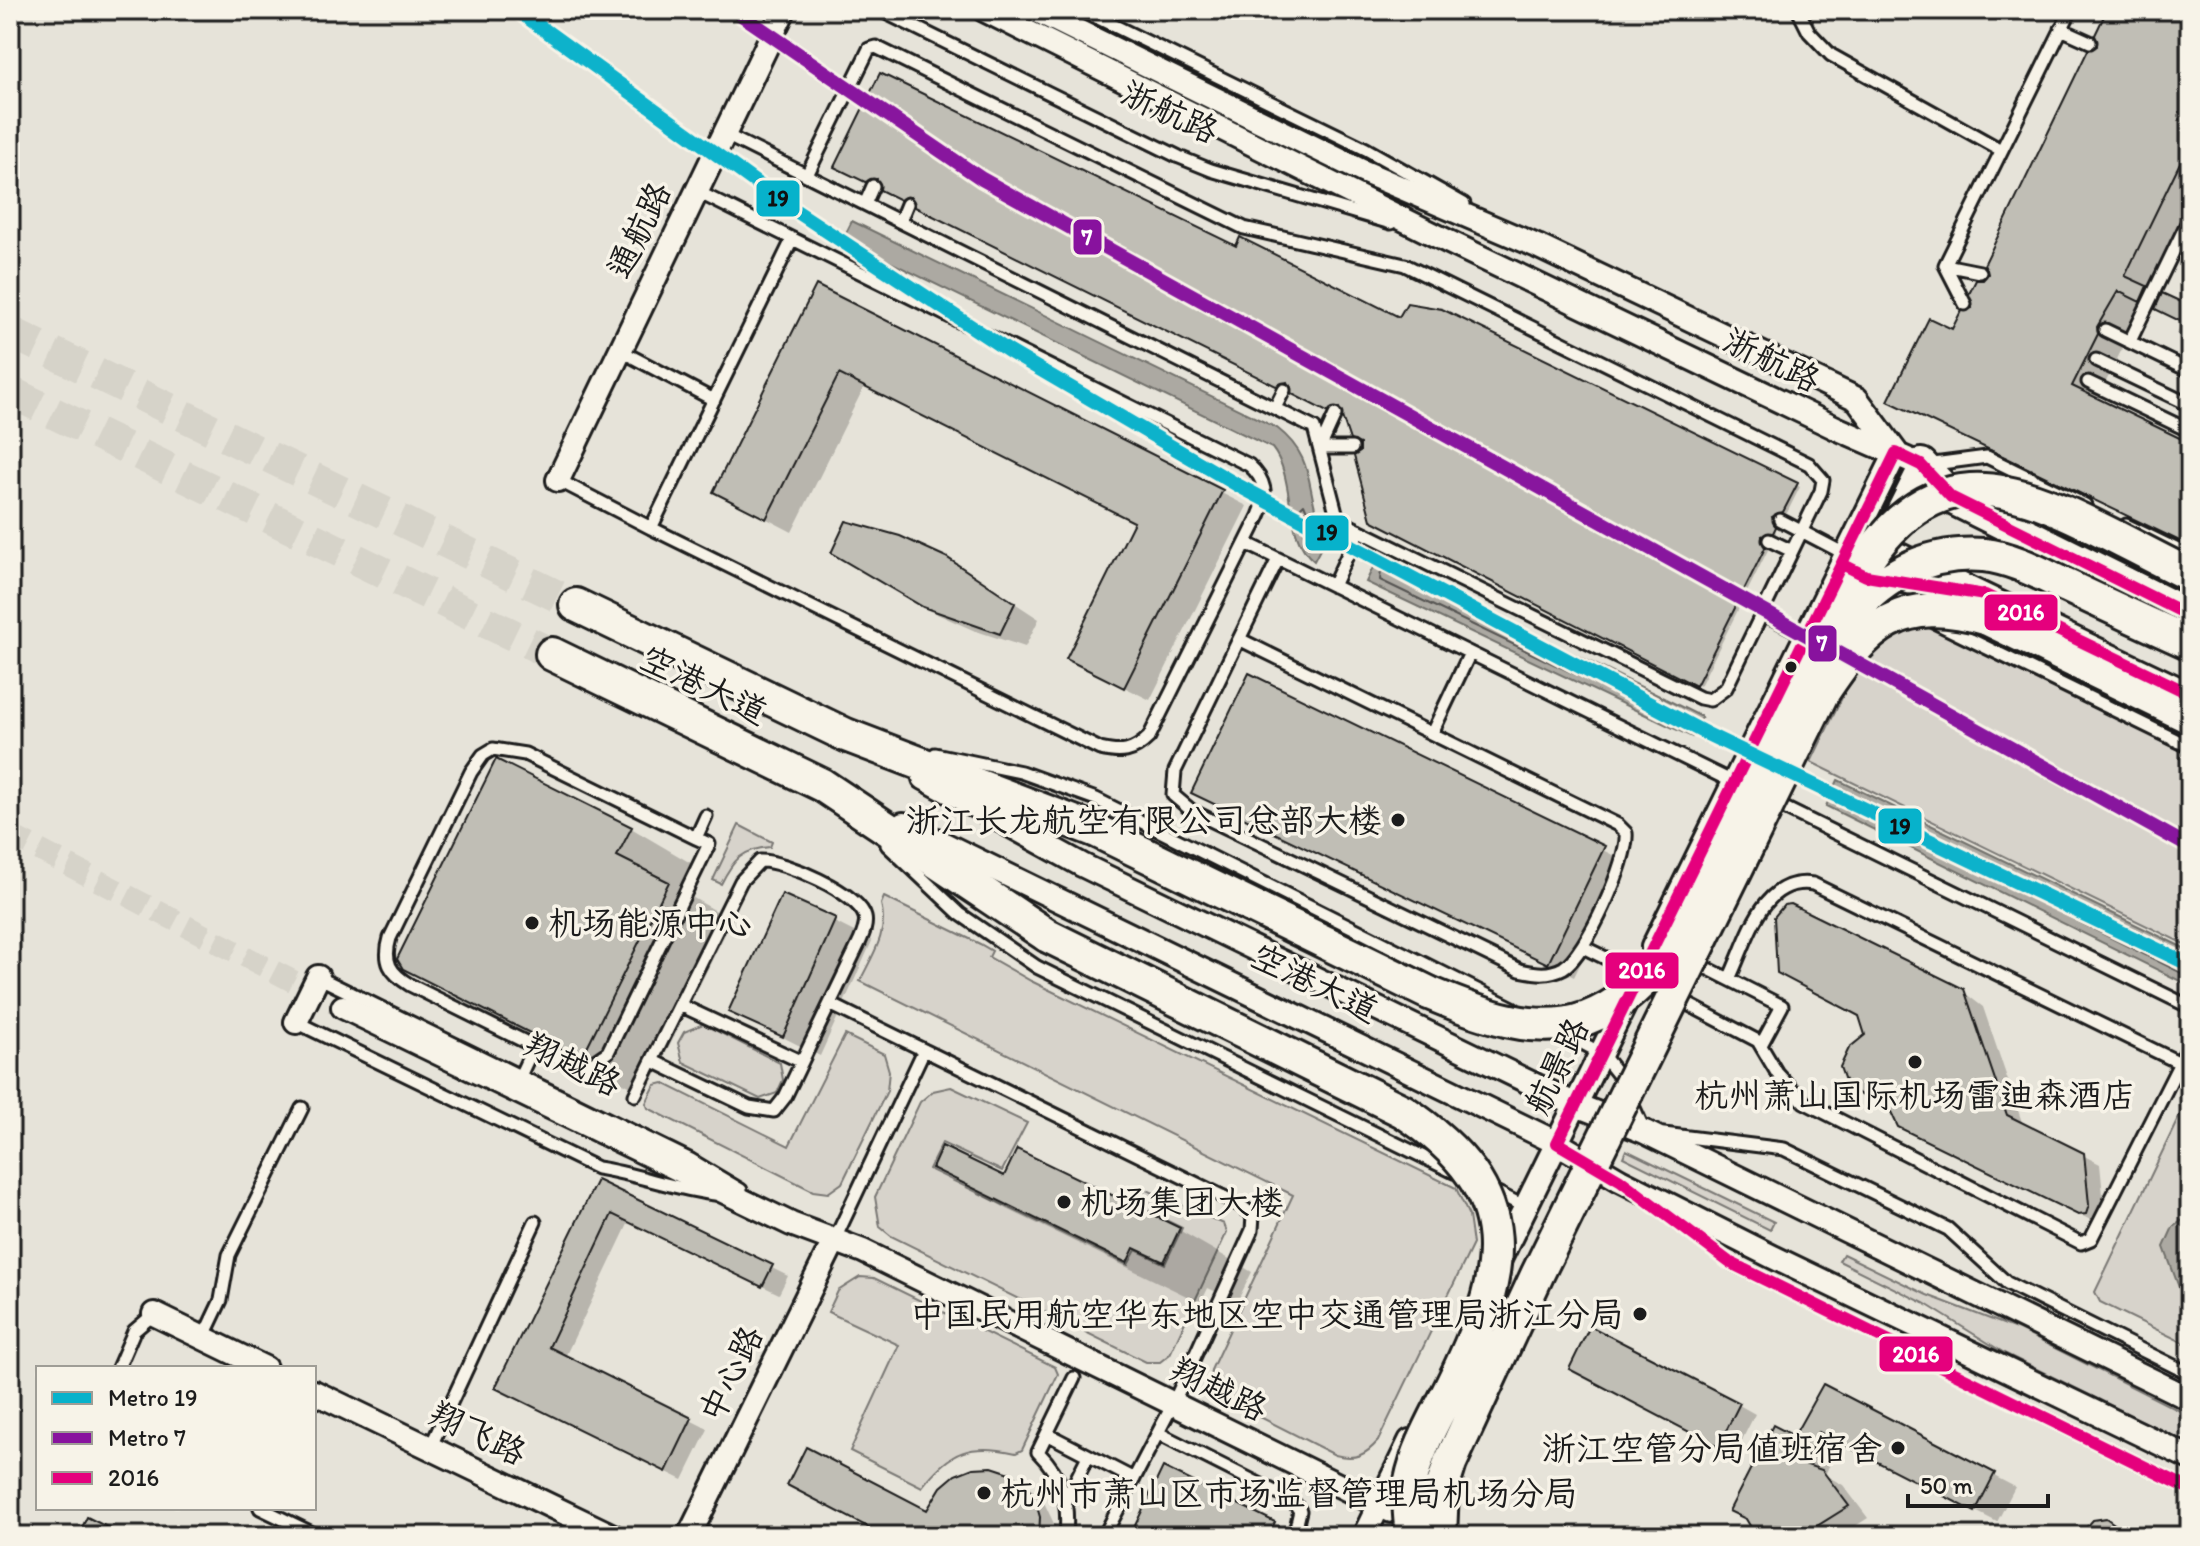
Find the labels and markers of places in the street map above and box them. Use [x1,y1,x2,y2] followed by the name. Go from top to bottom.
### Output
[1783,659,1799,675] unlabelled marker
[906,800,1382,841] place label: 浙江长龙航空有限公司总部大楼
[1389,811,1407,829] marker: 浙江长龙航空有限公司总部大楼
[548,903,752,944] place label: 机场能源中心
[523,914,541,932] marker: 机场能源中心
[1906,1053,1924,1071] marker: 杭州萧山国际机场雷迪森酒店
[1694,1075,2136,1116] place label: 杭州萧山国际机场雷迪森酒店
[1080,1182,1284,1223] place label: 机场集团大楼
[1055,1193,1073,1211] marker: 机场集团大楼
[910,1294,1624,1335] place label: 中国民用航空华东地区空中交通管理局浙江分局
[1631,1305,1649,1323] marker: 中国民用航空华东地区空中交通管理局浙江分局
[1542,1428,1882,1469] place label: 浙江空管分局值班宿舍
[1889,1439,1907,1457] marker: 浙江空管分局值班宿舍
[1000,1473,1578,1514] place label: 杭州市萧山区市场监督管理局机场分局
[975,1484,993,1502] marker: 杭州市萧山区市场监督管理局机场分局

